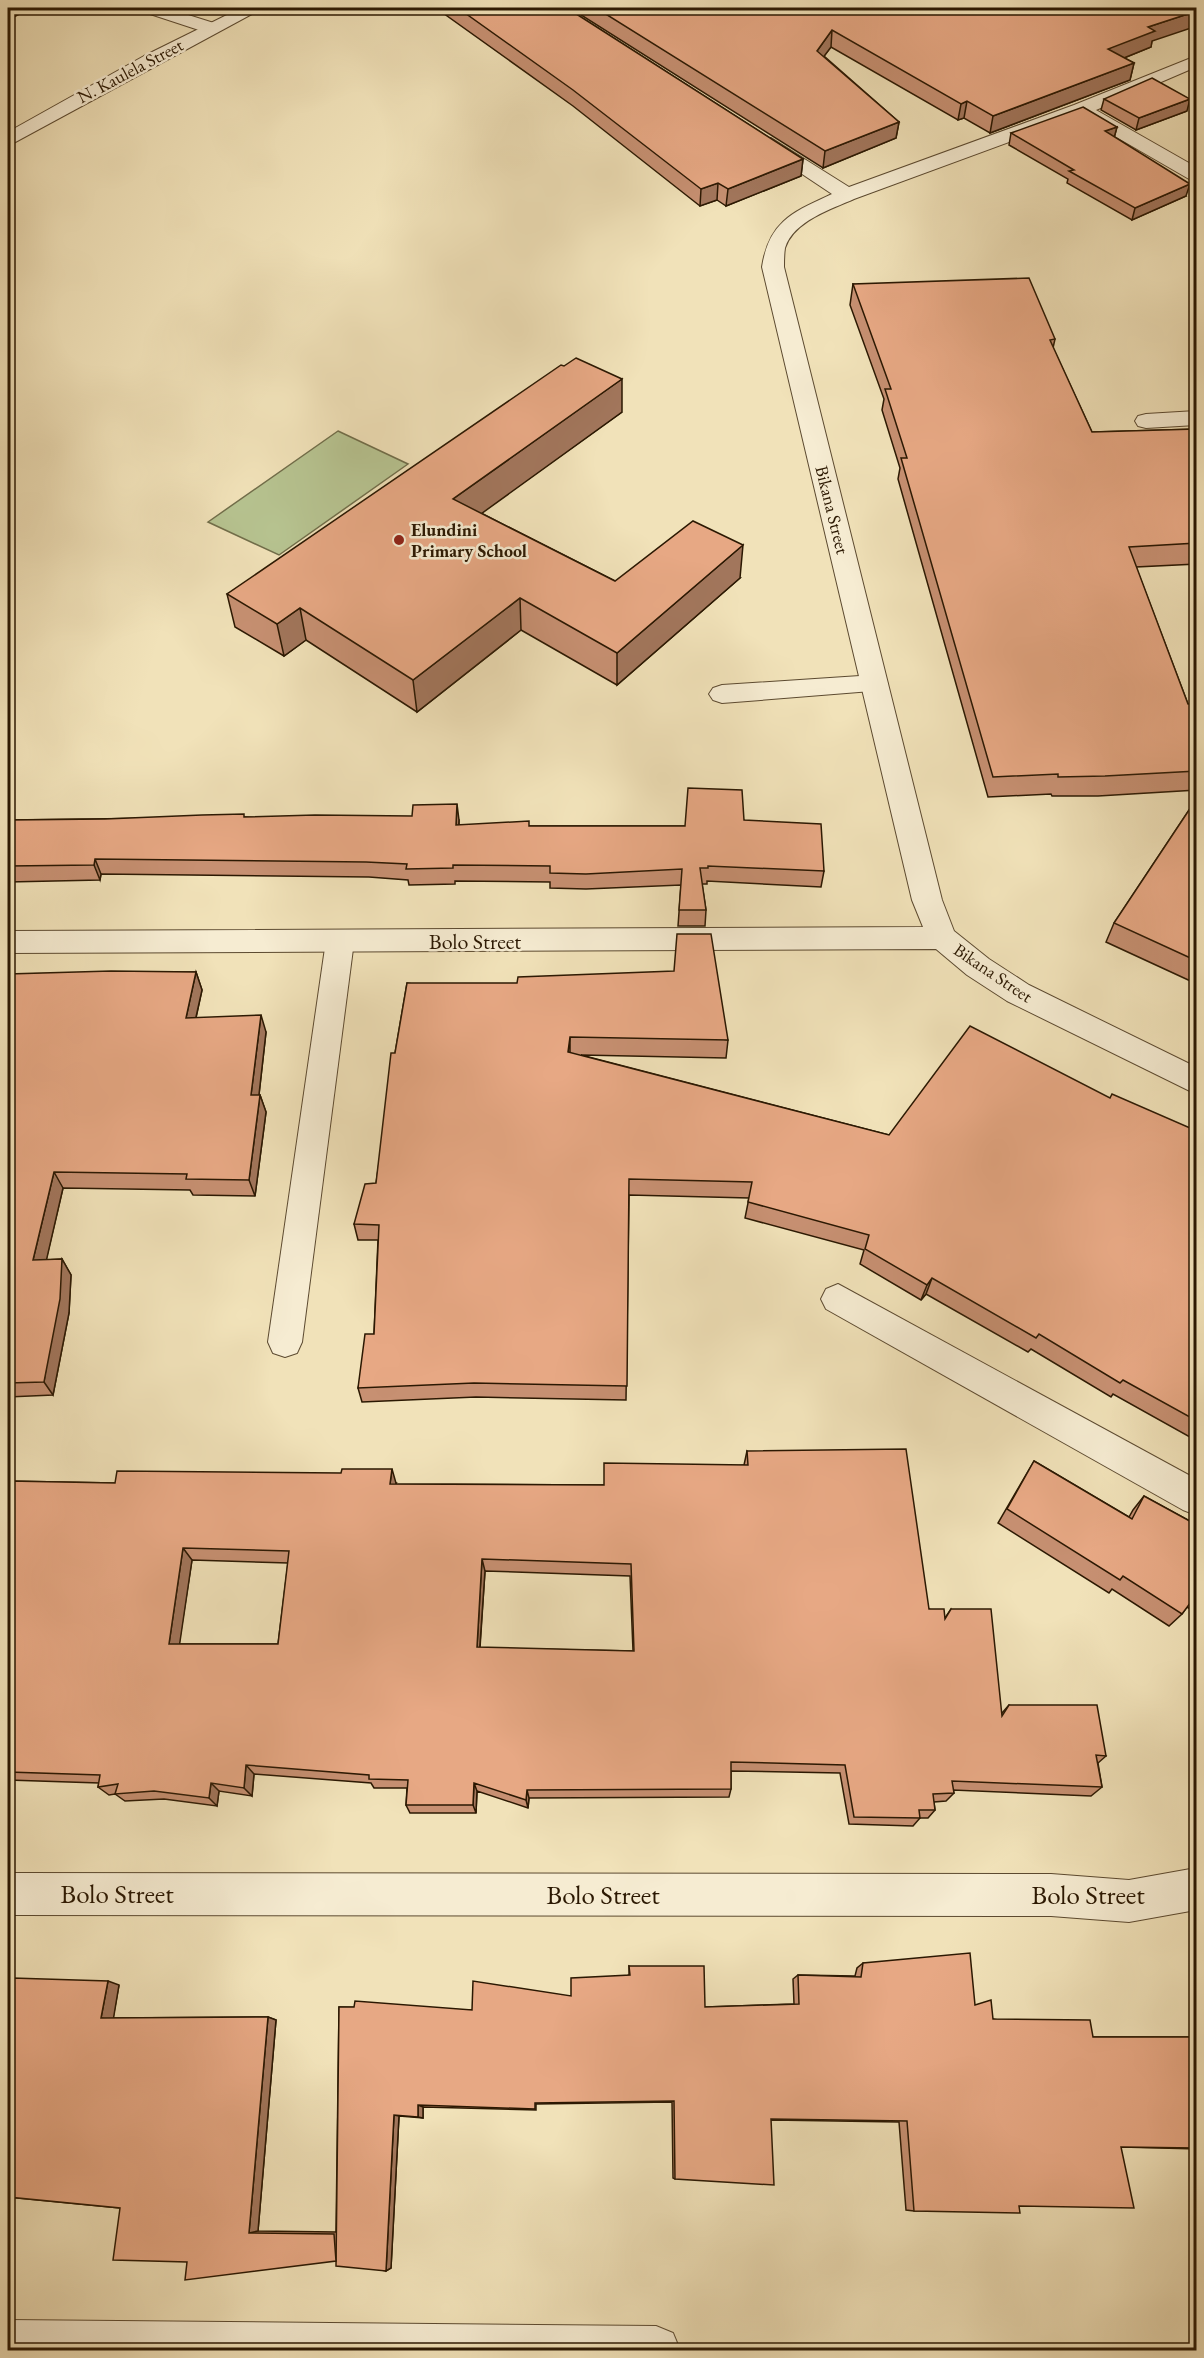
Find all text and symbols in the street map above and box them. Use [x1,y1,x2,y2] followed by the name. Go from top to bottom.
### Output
[73,33,187,108] street label: N. Kaulela Street
[810,463,855,557] street label: Bikana Street
[411,518,527,562] place label: Elundini Primary School
[392,533,406,547] marker: Elundini Primary School
[429,927,521,956] street label: Bolo Street
[949,938,1037,1008] street label: Bikana Street
[60,1876,174,1911] street label: Bolo Street
[546,1877,660,1912] street label: Bolo Street
[1031,1877,1145,1912] street label: Bolo Street

